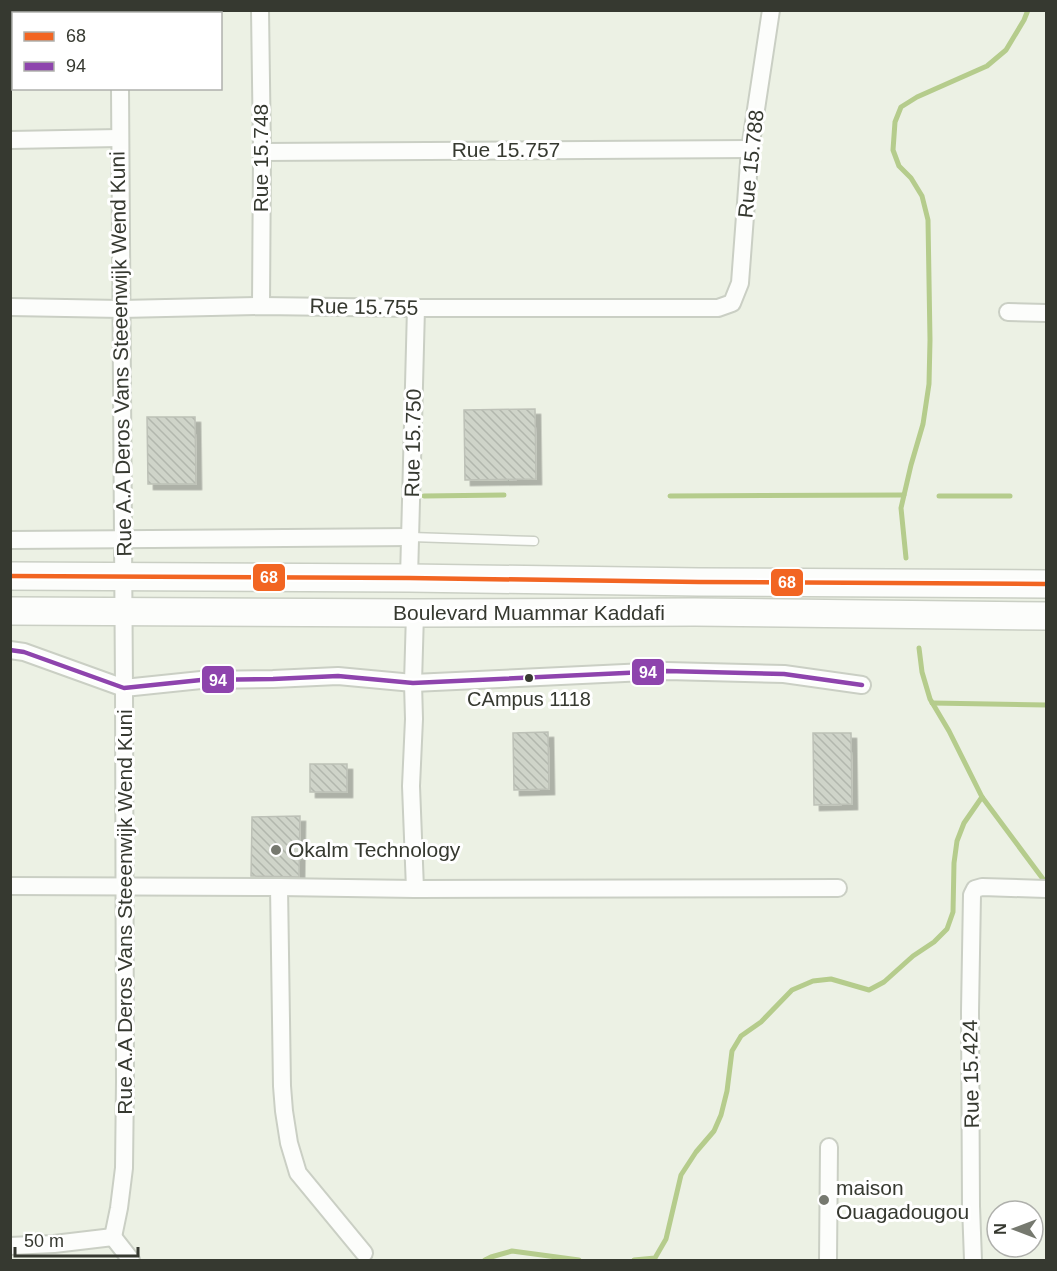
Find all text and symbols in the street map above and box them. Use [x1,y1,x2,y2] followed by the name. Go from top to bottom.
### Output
[12,12,222,90] legend
[66,26,86,46] text: 68
[66,56,86,76] text: 94
[249,104,272,212] street label: Rue 15.748
[733,109,768,219] street label: Rue 15.788
[452,138,560,161] street label: Rue 15.757
[105,151,136,557] street label: Rue A.A Deros Vans Steeenwijk Wend Kuni
[310,294,418,319] street label: Rue 15.755
[400,389,425,497] street label: Rue 15.750
[252,563,286,592] line badge: 68
[770,568,804,597] line badge: 68
[260,569,278,586] text: 68
[778,574,796,591] text: 68
[393,601,665,624] street label: Boulevard Muammar Kaddafi
[631,658,665,686] line badge: 94
[639,664,657,681] text: 94
[201,665,235,694] line badge: 94
[209,672,227,689] text: 94
[523,672,535,684] marker: CAmpus 1118
[467,688,591,710] place label: CAmpus 1118
[113,709,136,1115] street label: Rue A.A Deros Vans Steeenwijk Wend Kuni
[288,838,461,861] place label: Okalm Technology
[269,843,283,857] marker: Okalm Technology
[958,1019,983,1128] street label: Rue 15.424
[836,1176,969,1223] place label: maison Ouagadougou
[817,1193,831,1207] marker: maison Ouagadougou
[985,1199,1045,1259] north arrow
[15,1220,138,1258] scale bar
[992,1223,1009,1235] text: N
[24,1231,64,1251] text: 50 m

